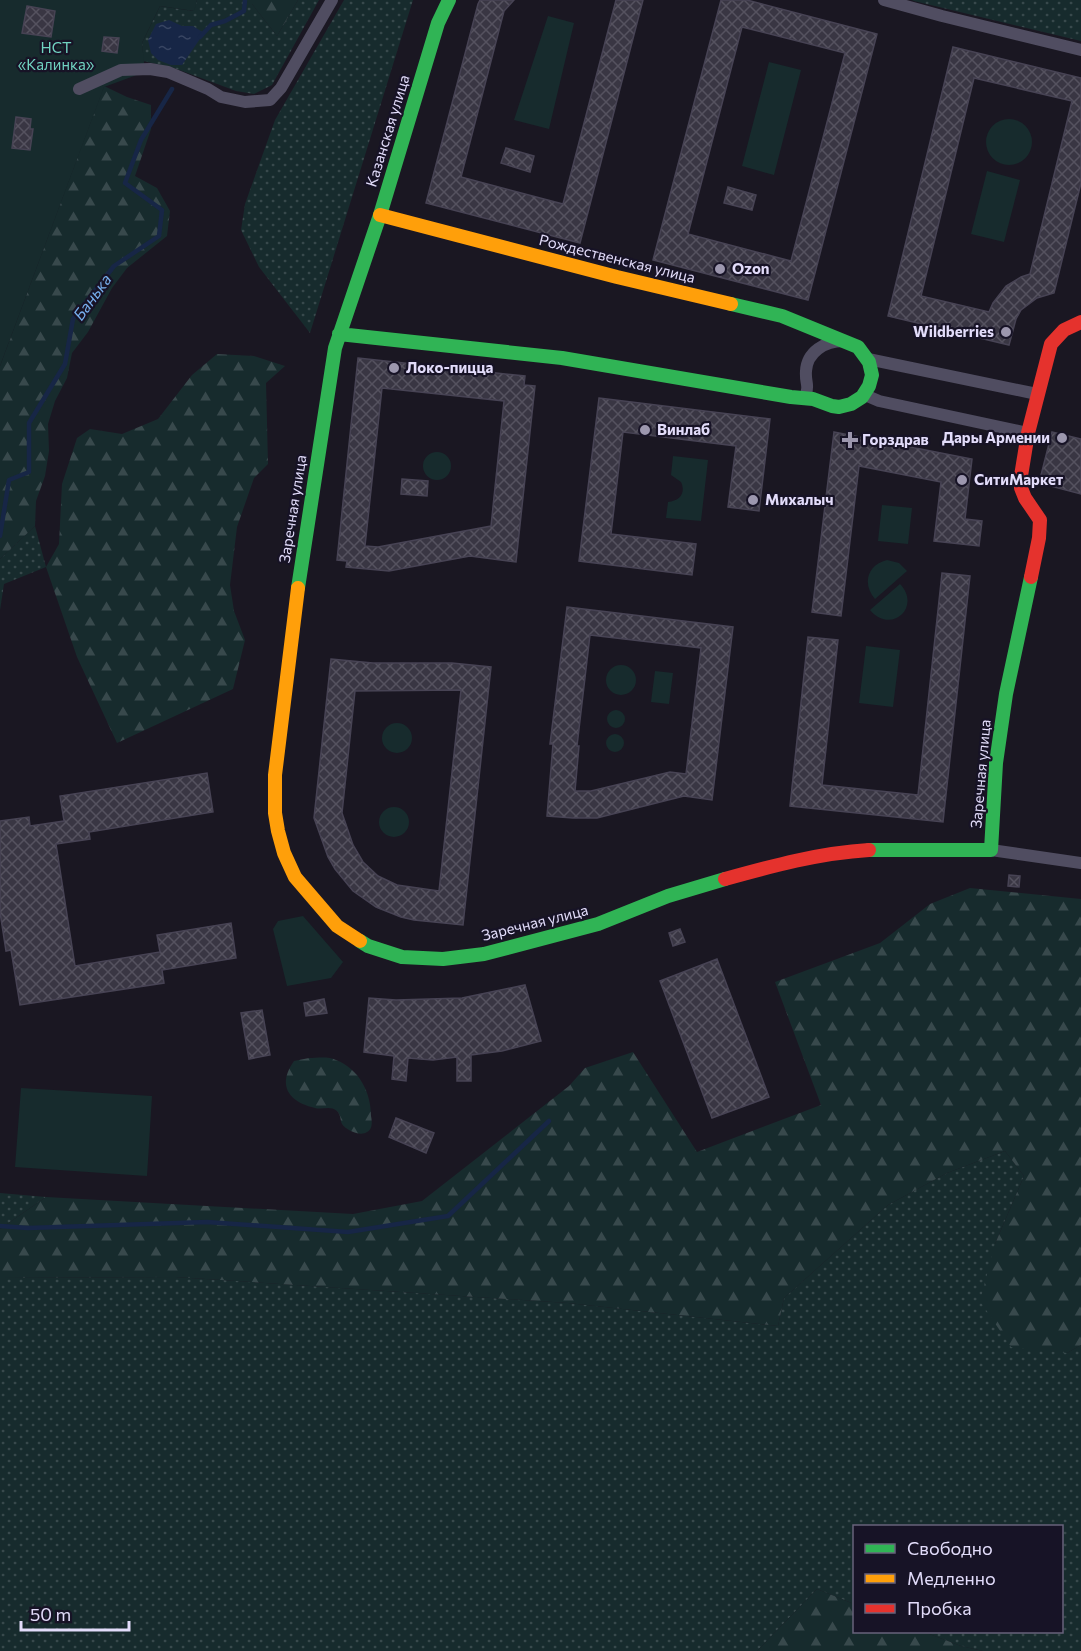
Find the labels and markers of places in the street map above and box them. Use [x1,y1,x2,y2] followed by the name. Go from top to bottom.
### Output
[732,259,770,277] place label: Ozon
[713,262,727,276] marker: Ozon
[913,322,994,340] place label: Wildberries
[999,325,1013,339] marker: Wildberries
[406,358,494,376] place label: Локо-пицца
[387,361,401,375] marker: Локо-пицца
[657,420,710,438] place label: Винлаб
[638,423,652,437] marker: Винлаб
[942,428,1050,446] place label: Дары Армении
[862,430,929,448] place label: Горздрав
[1055,431,1069,445] marker: Дары Армении
[843,433,857,447] marker: Горздрав
[974,470,1063,488] place label: СитиМаркет
[955,473,969,487] marker: СитиМаркет
[765,490,833,508] place label: Михалыч
[746,493,760,507] marker: Михалыч

